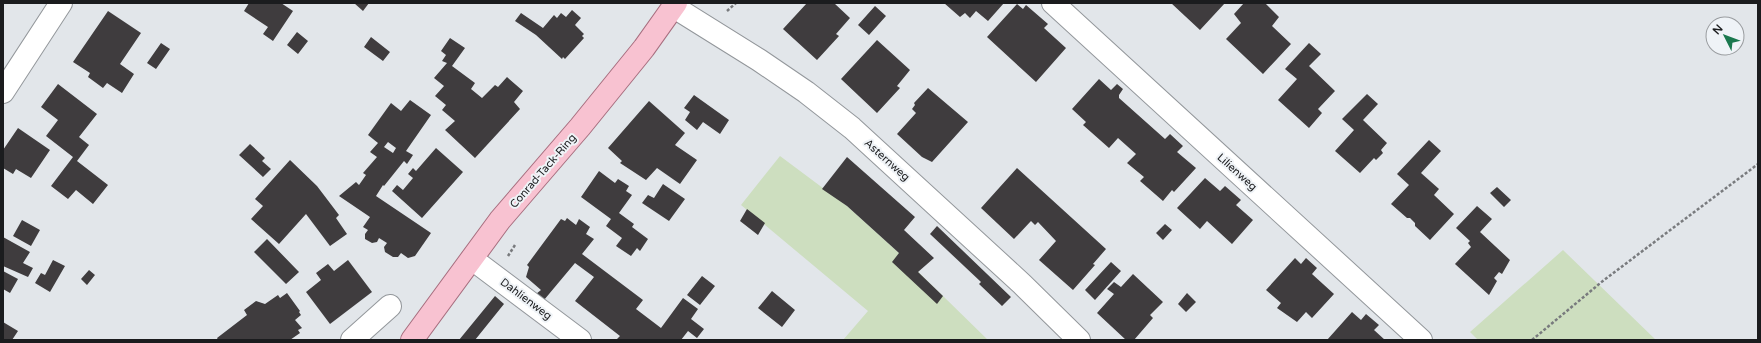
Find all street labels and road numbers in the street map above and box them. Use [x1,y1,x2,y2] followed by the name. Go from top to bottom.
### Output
[507,131,579,211] street label: Conrad-Tack-Ring
[862,136,912,184] street label: Asternweg
[1214,151,1260,193] street label: Lilienweg
[498,275,554,323] street label: Dahlienweg

